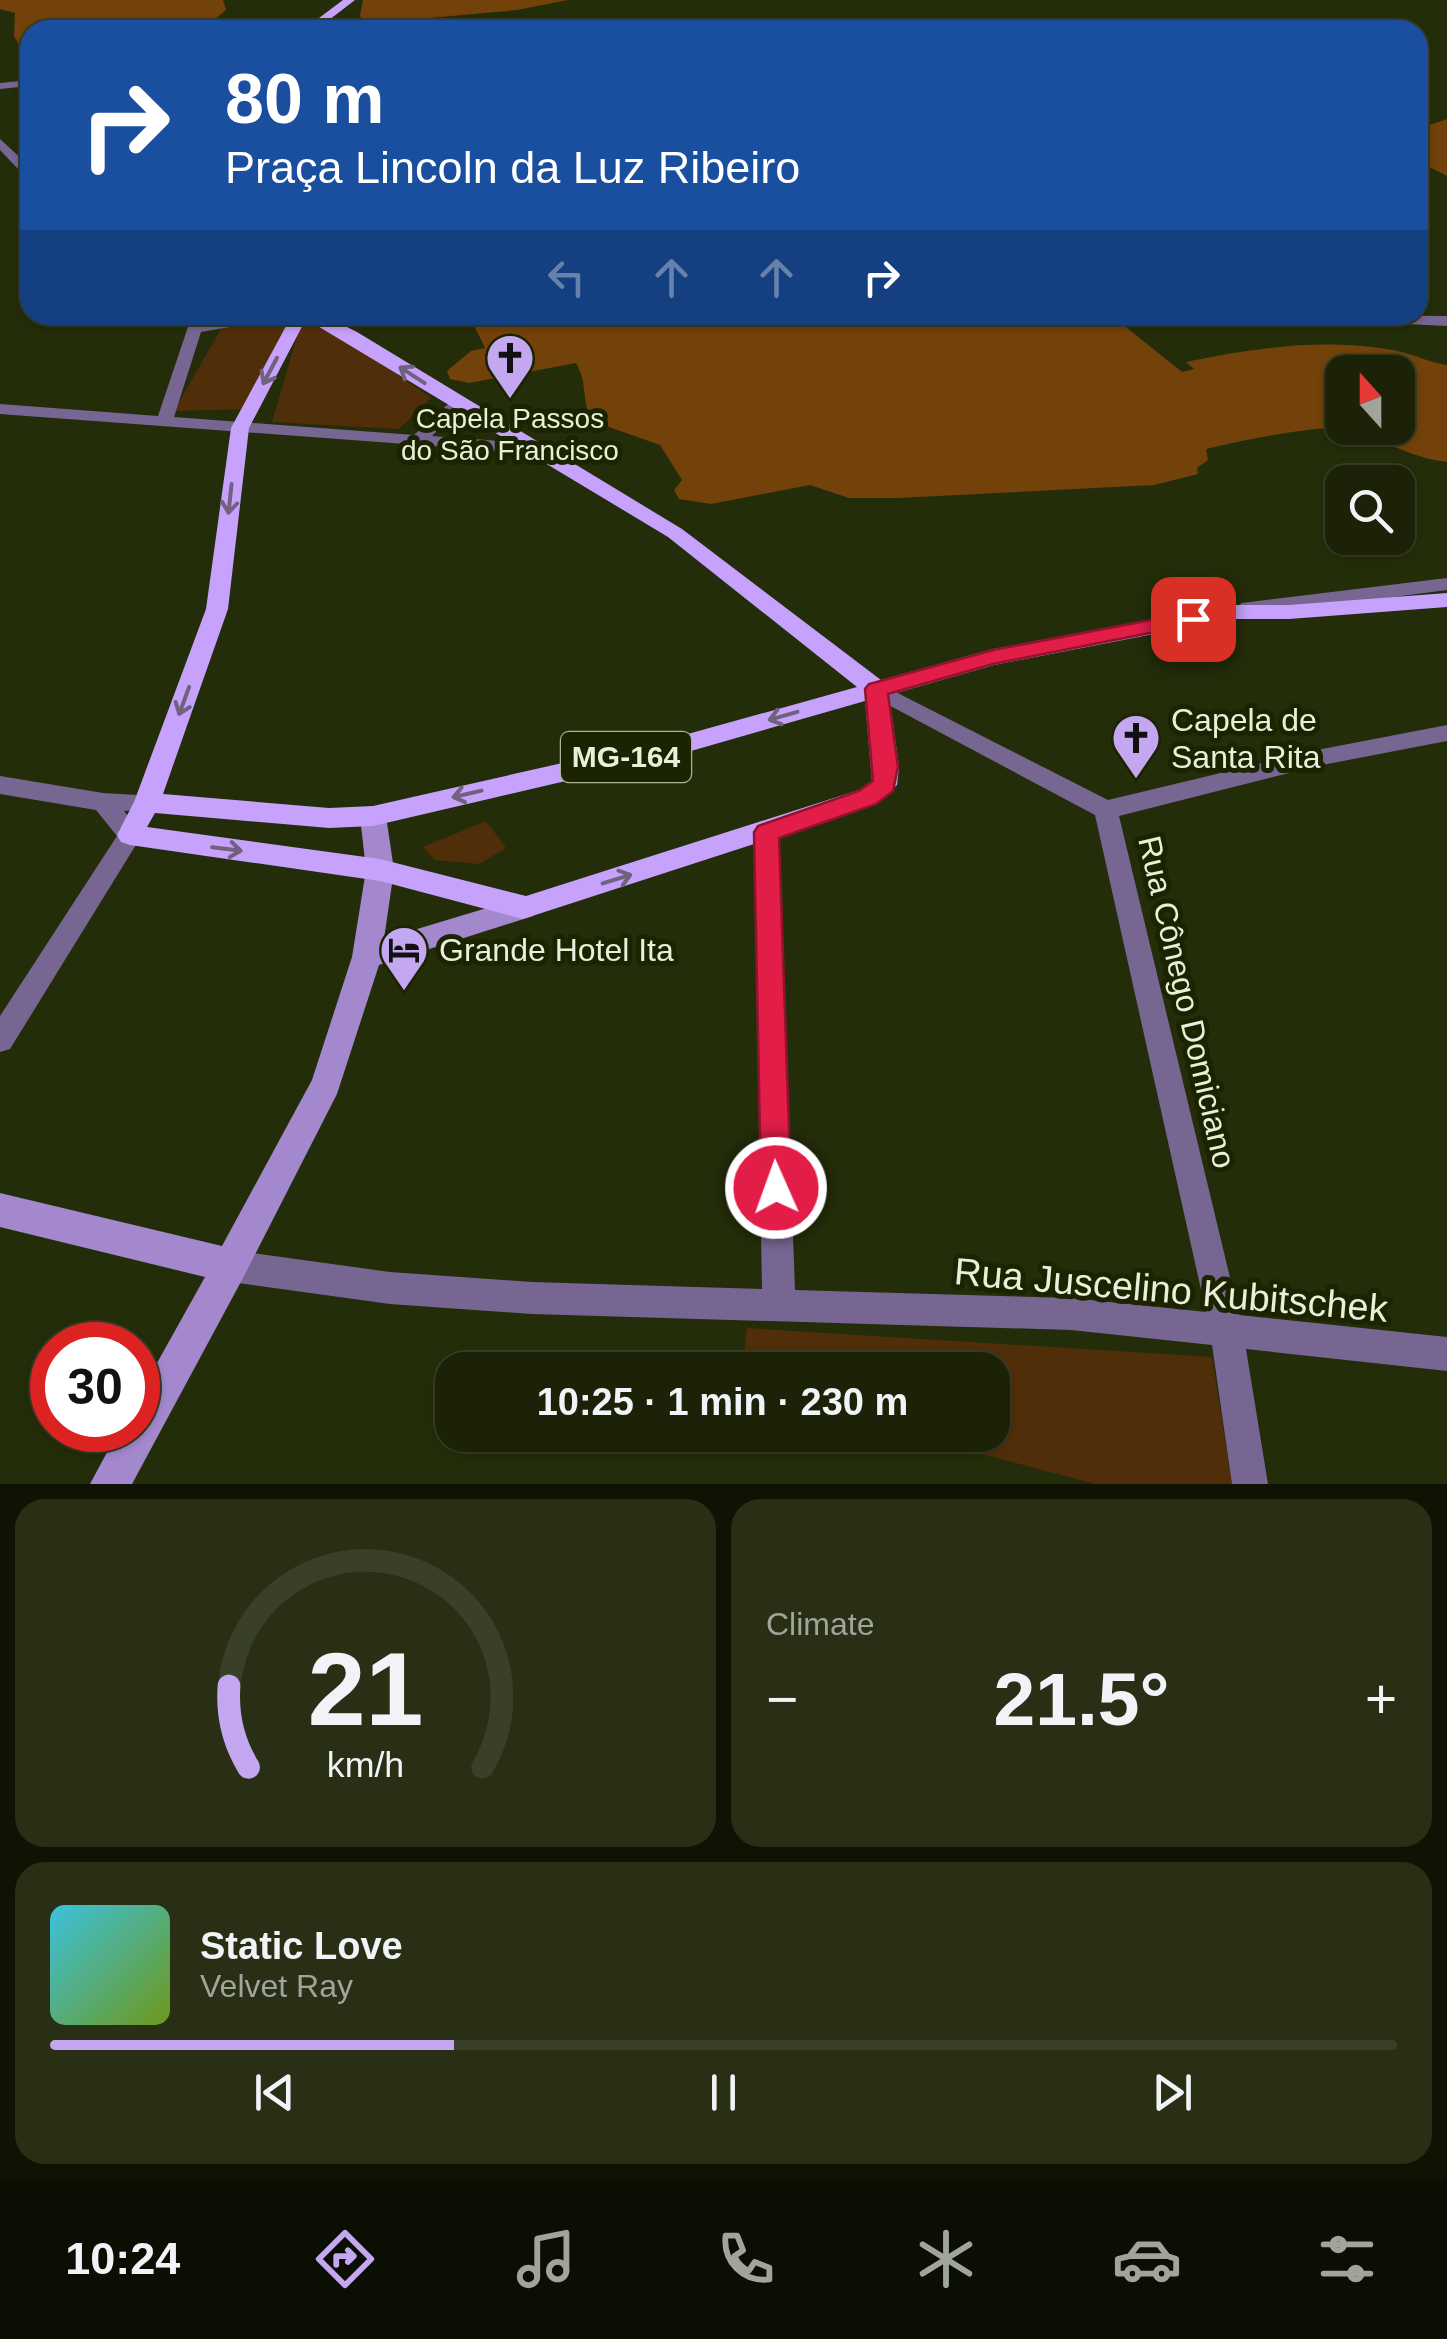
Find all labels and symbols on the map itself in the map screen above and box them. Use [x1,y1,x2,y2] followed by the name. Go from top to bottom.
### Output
[484,332,536,400] church icon: Capela Passos do São Francisco
[1325,355,1415,445] north arrow
[260,356,279,386] one-way arrow
[398,364,427,385] one-way arrow
[401,403,619,466] place label: Capela Passos do São Francisco
[221,482,240,514] one-way arrow
[1151,577,1236,662] pin
[174,684,192,715] one-way arrow
[1171,702,1321,775] place label: Capela de Santa Rita
[767,708,799,727] one-way arrow
[1110,712,1162,780] church icon: Capela de Santa Rita
[561,732,691,782] road number: MG-164
[452,786,484,804] one-way arrow
[1131,832,1243,1172] street label: Rua Cônego Domiciano
[210,840,242,859] one-way arrow
[600,869,632,887] one-way arrow
[378,924,430,992] hotel icon: Grande Hotel Ita
[439,932,674,968] place label: Grande Hotel Ita
[724,1136,828,1240] position arrow
[952,1250,1391,1330] street label: Rua Juscelino Kubitschek
[30,1322,160,1452] speed limit sign: 30

